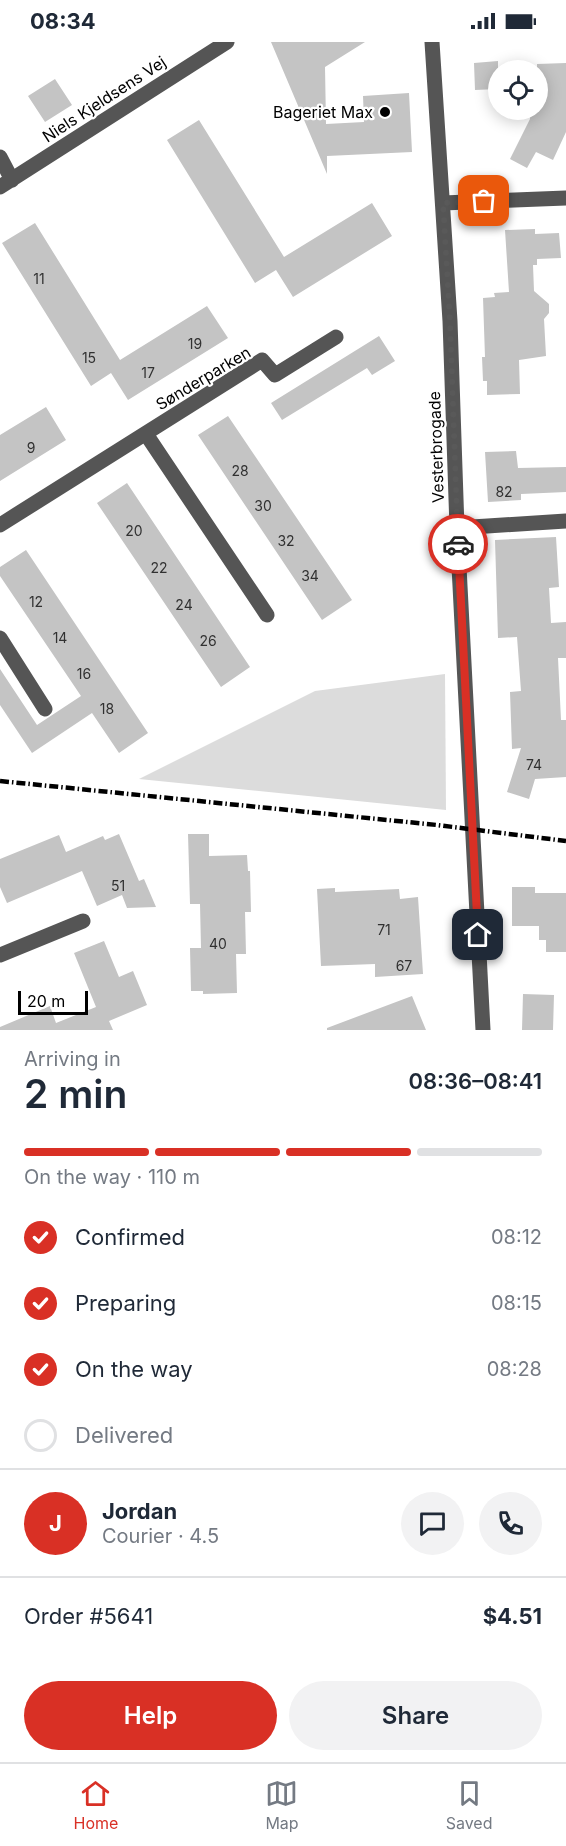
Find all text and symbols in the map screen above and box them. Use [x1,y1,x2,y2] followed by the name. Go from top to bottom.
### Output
[30,8,96,34] text: 08:34
[38,52,170,146] street label: Niels Kjeldsens Vej
[488,60,548,120] map controls
[488,60,548,120] button: locate
[273,102,373,122] place label: Bageriet Max
[378,105,392,119] marker: Bageriet Max
[458,175,509,226] pin
[467,184,500,217] icon: bag
[33,270,45,287] house number: 11
[188,335,202,352] house number: 19
[152,342,254,414] street label: Sønderparken
[82,349,96,366] house number: 15
[141,364,155,381] house number: 17
[424,391,448,503] street label: Vesterbrogade
[27,439,35,456] house number: 9
[231,462,249,479] house number: 28
[495,483,513,500] house number: 82
[254,497,272,514] house number: 30
[428,514,488,574] courier
[125,522,143,539] house number: 20
[442,528,475,561] icon: car
[277,532,295,549] house number: 32
[150,559,168,576] house number: 22
[301,567,319,584] house number: 34
[29,593,43,610] house number: 12
[175,596,193,613] house number: 24
[53,629,67,646] house number: 14
[199,632,217,649] house number: 26
[77,665,91,682] house number: 16
[100,700,114,717] house number: 18
[526,756,542,773] house number: 74
[111,877,125,894] house number: 51
[452,909,503,960] pin
[461,918,494,951] icon: home
[377,921,391,938] house number: 71
[209,935,227,952] house number: 40
[396,957,412,974] house number: 67
[18,988,88,1016] scale bar
[27,991,65,1011] text: 20 m
[24,1047,121,1071] text: Arriving in
[408,1068,542,1094] text: 08:36–08:41
[24,1070,127,1117] text: 2 min
[24,1165,200,1189] text: On the way · 110 m
[24,1221,57,1254] icon: check
[75,1224,185,1250] text: Confirmed
[491,1225,542,1249] text: 08:12
[24,1287,57,1320] icon: check
[75,1290,176,1316] text: Preparing
[491,1291,542,1315] text: 08:15
[24,1353,57,1386] icon: check
[75,1356,193,1382] text: On the way
[487,1357,542,1381] text: 08:28
[75,1422,173,1448] text: Delivered
[401,1492,464,1555] button: chat
[479,1492,542,1555] button: phone
[102,1498,177,1524] text: Jordan
[49,1510,62,1536] text: J
[102,1524,219,1548] text: Courier · 4.5
[24,1603,153,1629] text: Order #5641
[483,1603,542,1629] text: $4.51
[24,1681,277,1750] button: Help
[289,1681,542,1750] button: Share
[74,1777,118,1833] tab: Home
[265,1777,299,1833] tab: Map
[446,1777,492,1833] tab: Saved

